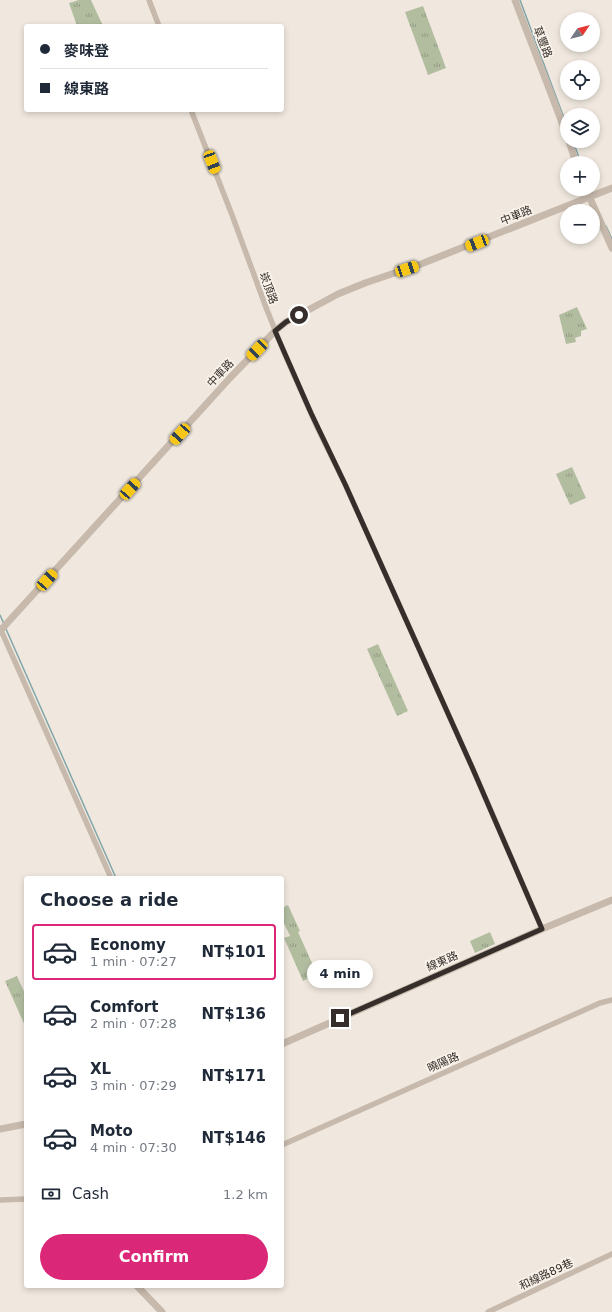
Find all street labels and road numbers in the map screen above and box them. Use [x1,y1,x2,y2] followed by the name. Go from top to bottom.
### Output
[531,24,555,60] street label: 草豐路
[498,203,534,228] street label: 中車路
[257,270,280,306] street label: 崁頂路
[204,357,236,390] street label: 中車路
[424,949,460,974] street label: 線東路
[425,1050,461,1075] street label: 曉陽路
[517,1256,575,1293] street label: 和線路89巷

